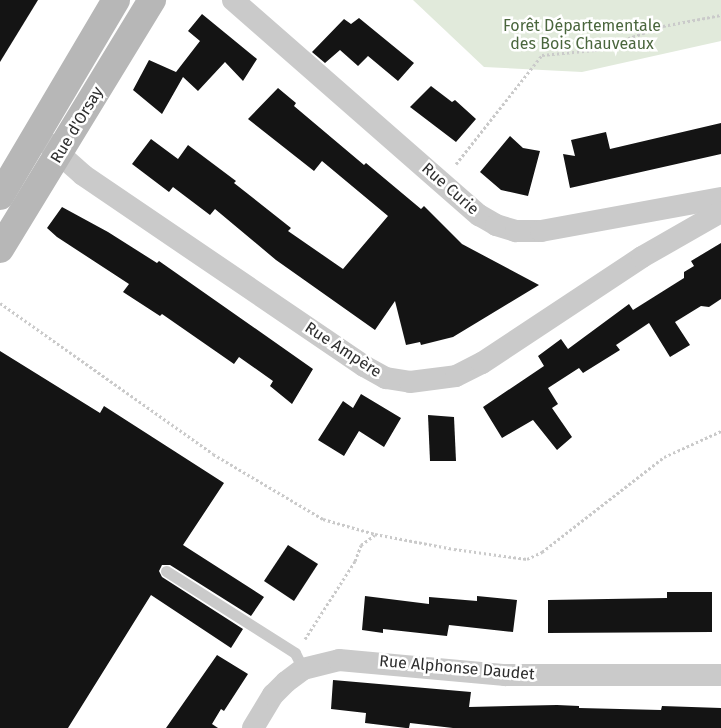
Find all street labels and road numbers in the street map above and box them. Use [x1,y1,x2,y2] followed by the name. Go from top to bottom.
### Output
[47,83,107,167] street label: Rue d'Orsay
[418,159,482,219] street label: Rue Curie
[301,318,385,382] street label: Rue Ampère
[378,652,536,684] street label: Rue Alphonse Daudet

